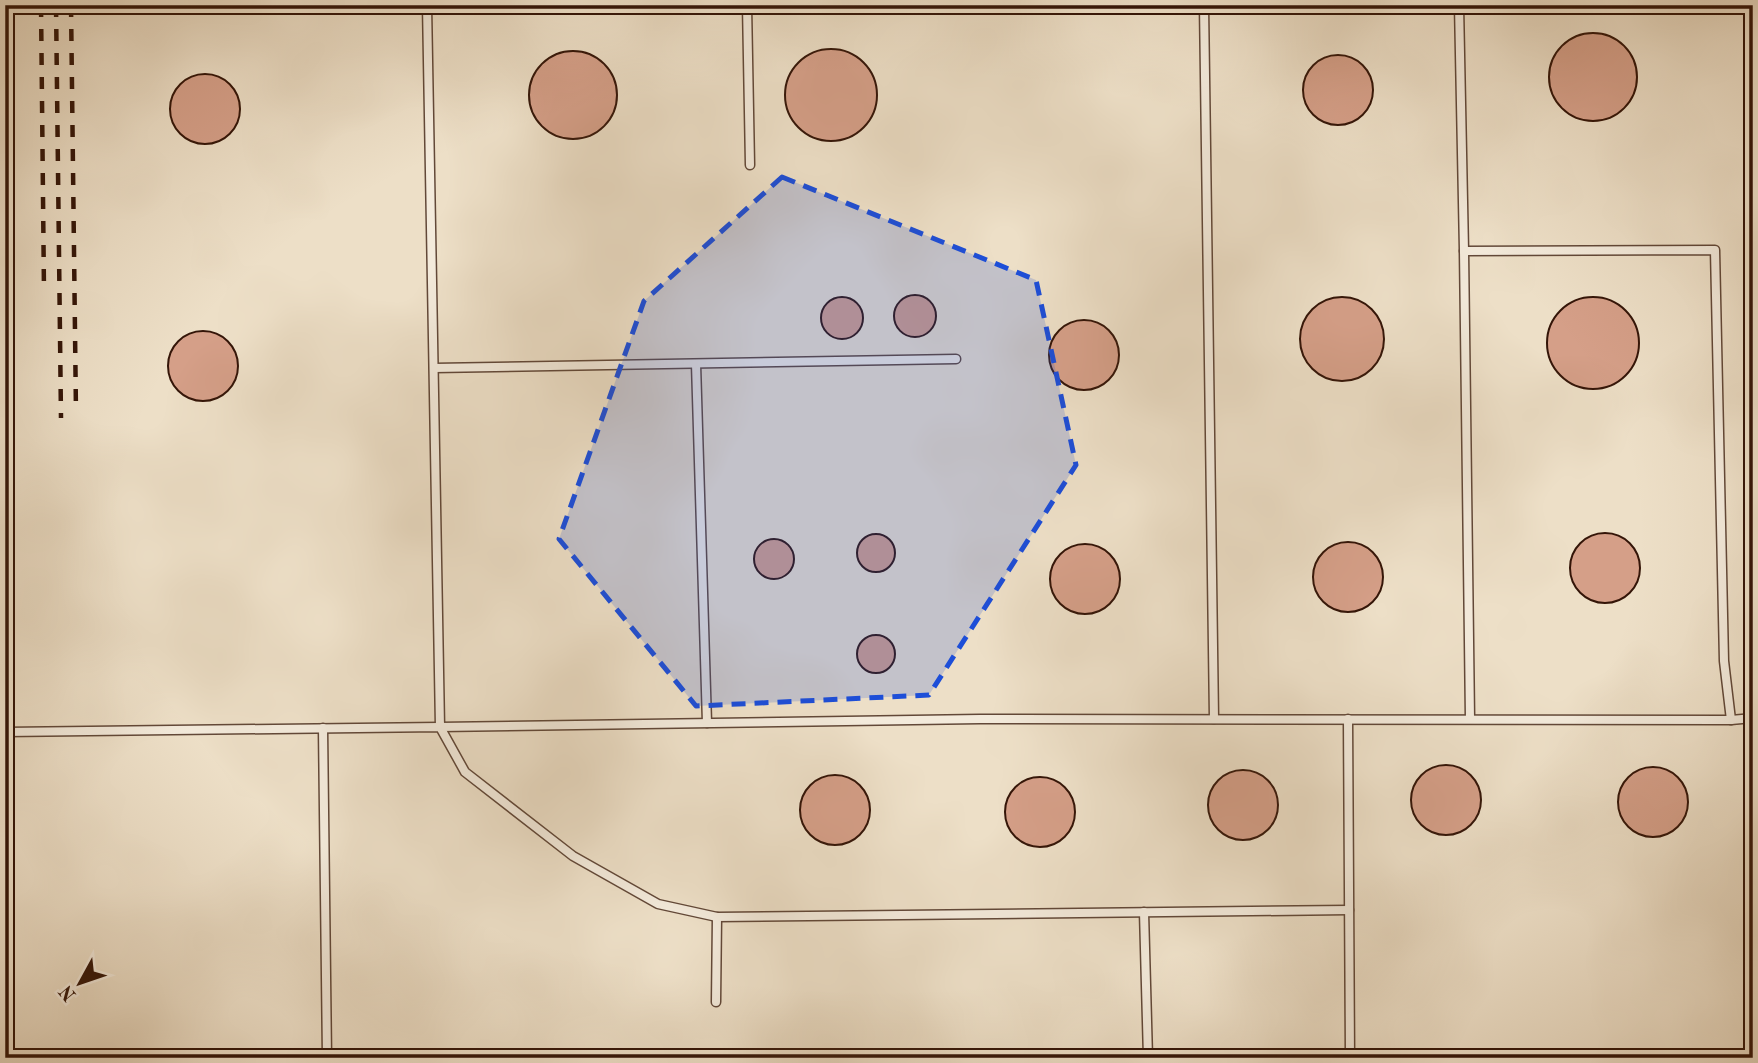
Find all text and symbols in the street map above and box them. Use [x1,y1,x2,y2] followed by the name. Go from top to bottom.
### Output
[46,948,116,1018] north arrow
[57,980,81,1004] text: N

